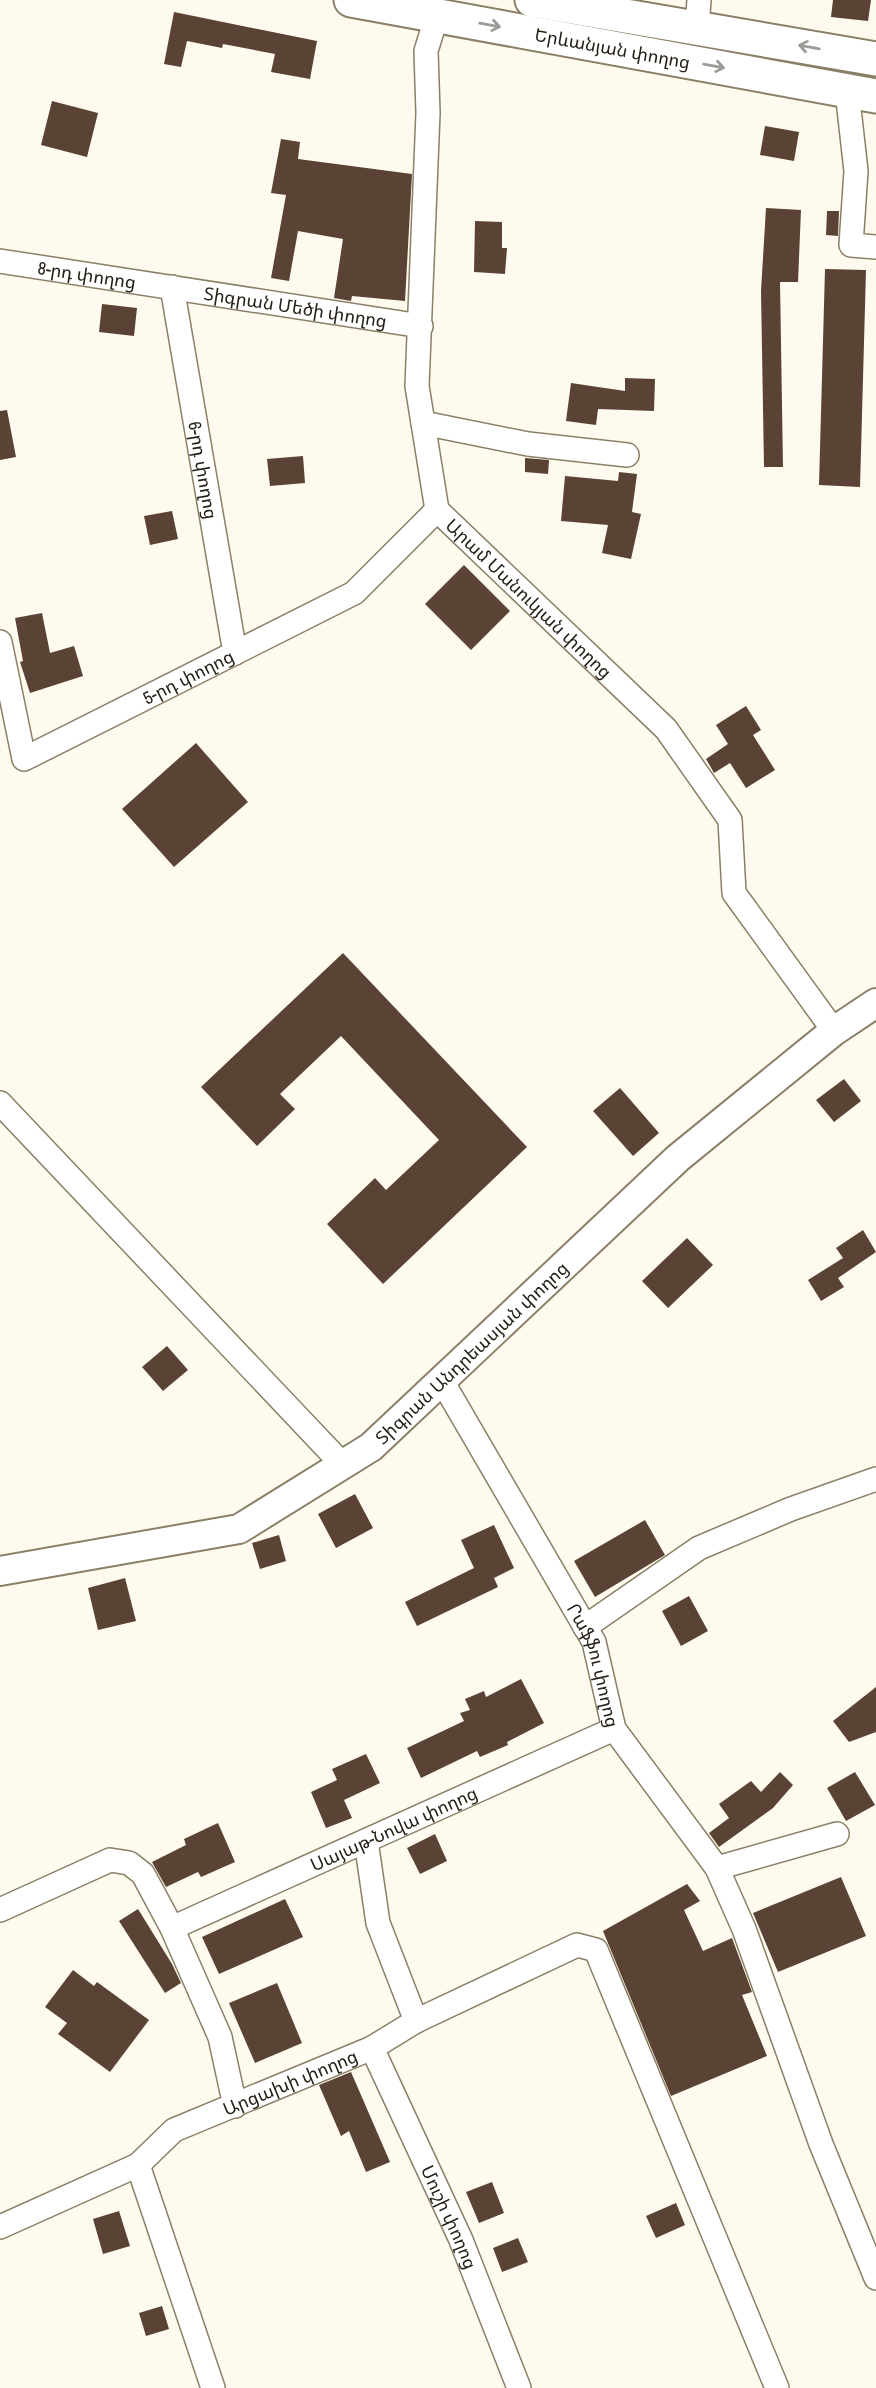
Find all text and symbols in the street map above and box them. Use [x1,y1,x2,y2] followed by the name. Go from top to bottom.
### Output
[478,19,501,32] one-way arrow
[533,21,692,74] street label: Երևանյան փողոց
[798,40,821,53] one-way arrow
[702,60,725,74] one-way arrow
[36,255,138,294] street label: 8-րդ փողոց
[202,280,389,333] street label: Տիգրան Մեծի փողոց
[183,419,224,521] street label: 6-րդ փողոց
[441,513,618,684] street label: Արամ Մանուկյան փողոց
[138,643,238,710] street label: 5-րդ փողոց
[369,1255,573,1449] street label: Տիգրան Անդրեասյան փողոց
[561,1598,626,1730] street label: Րաֆֆու փողոց
[306,1780,481,1877] street label: Սայաթ-Նովա փողոց
[219,2043,361,2121] street label: Արցախի փողոց
[415,2161,484,2273] street label: Մուշի փողոց

